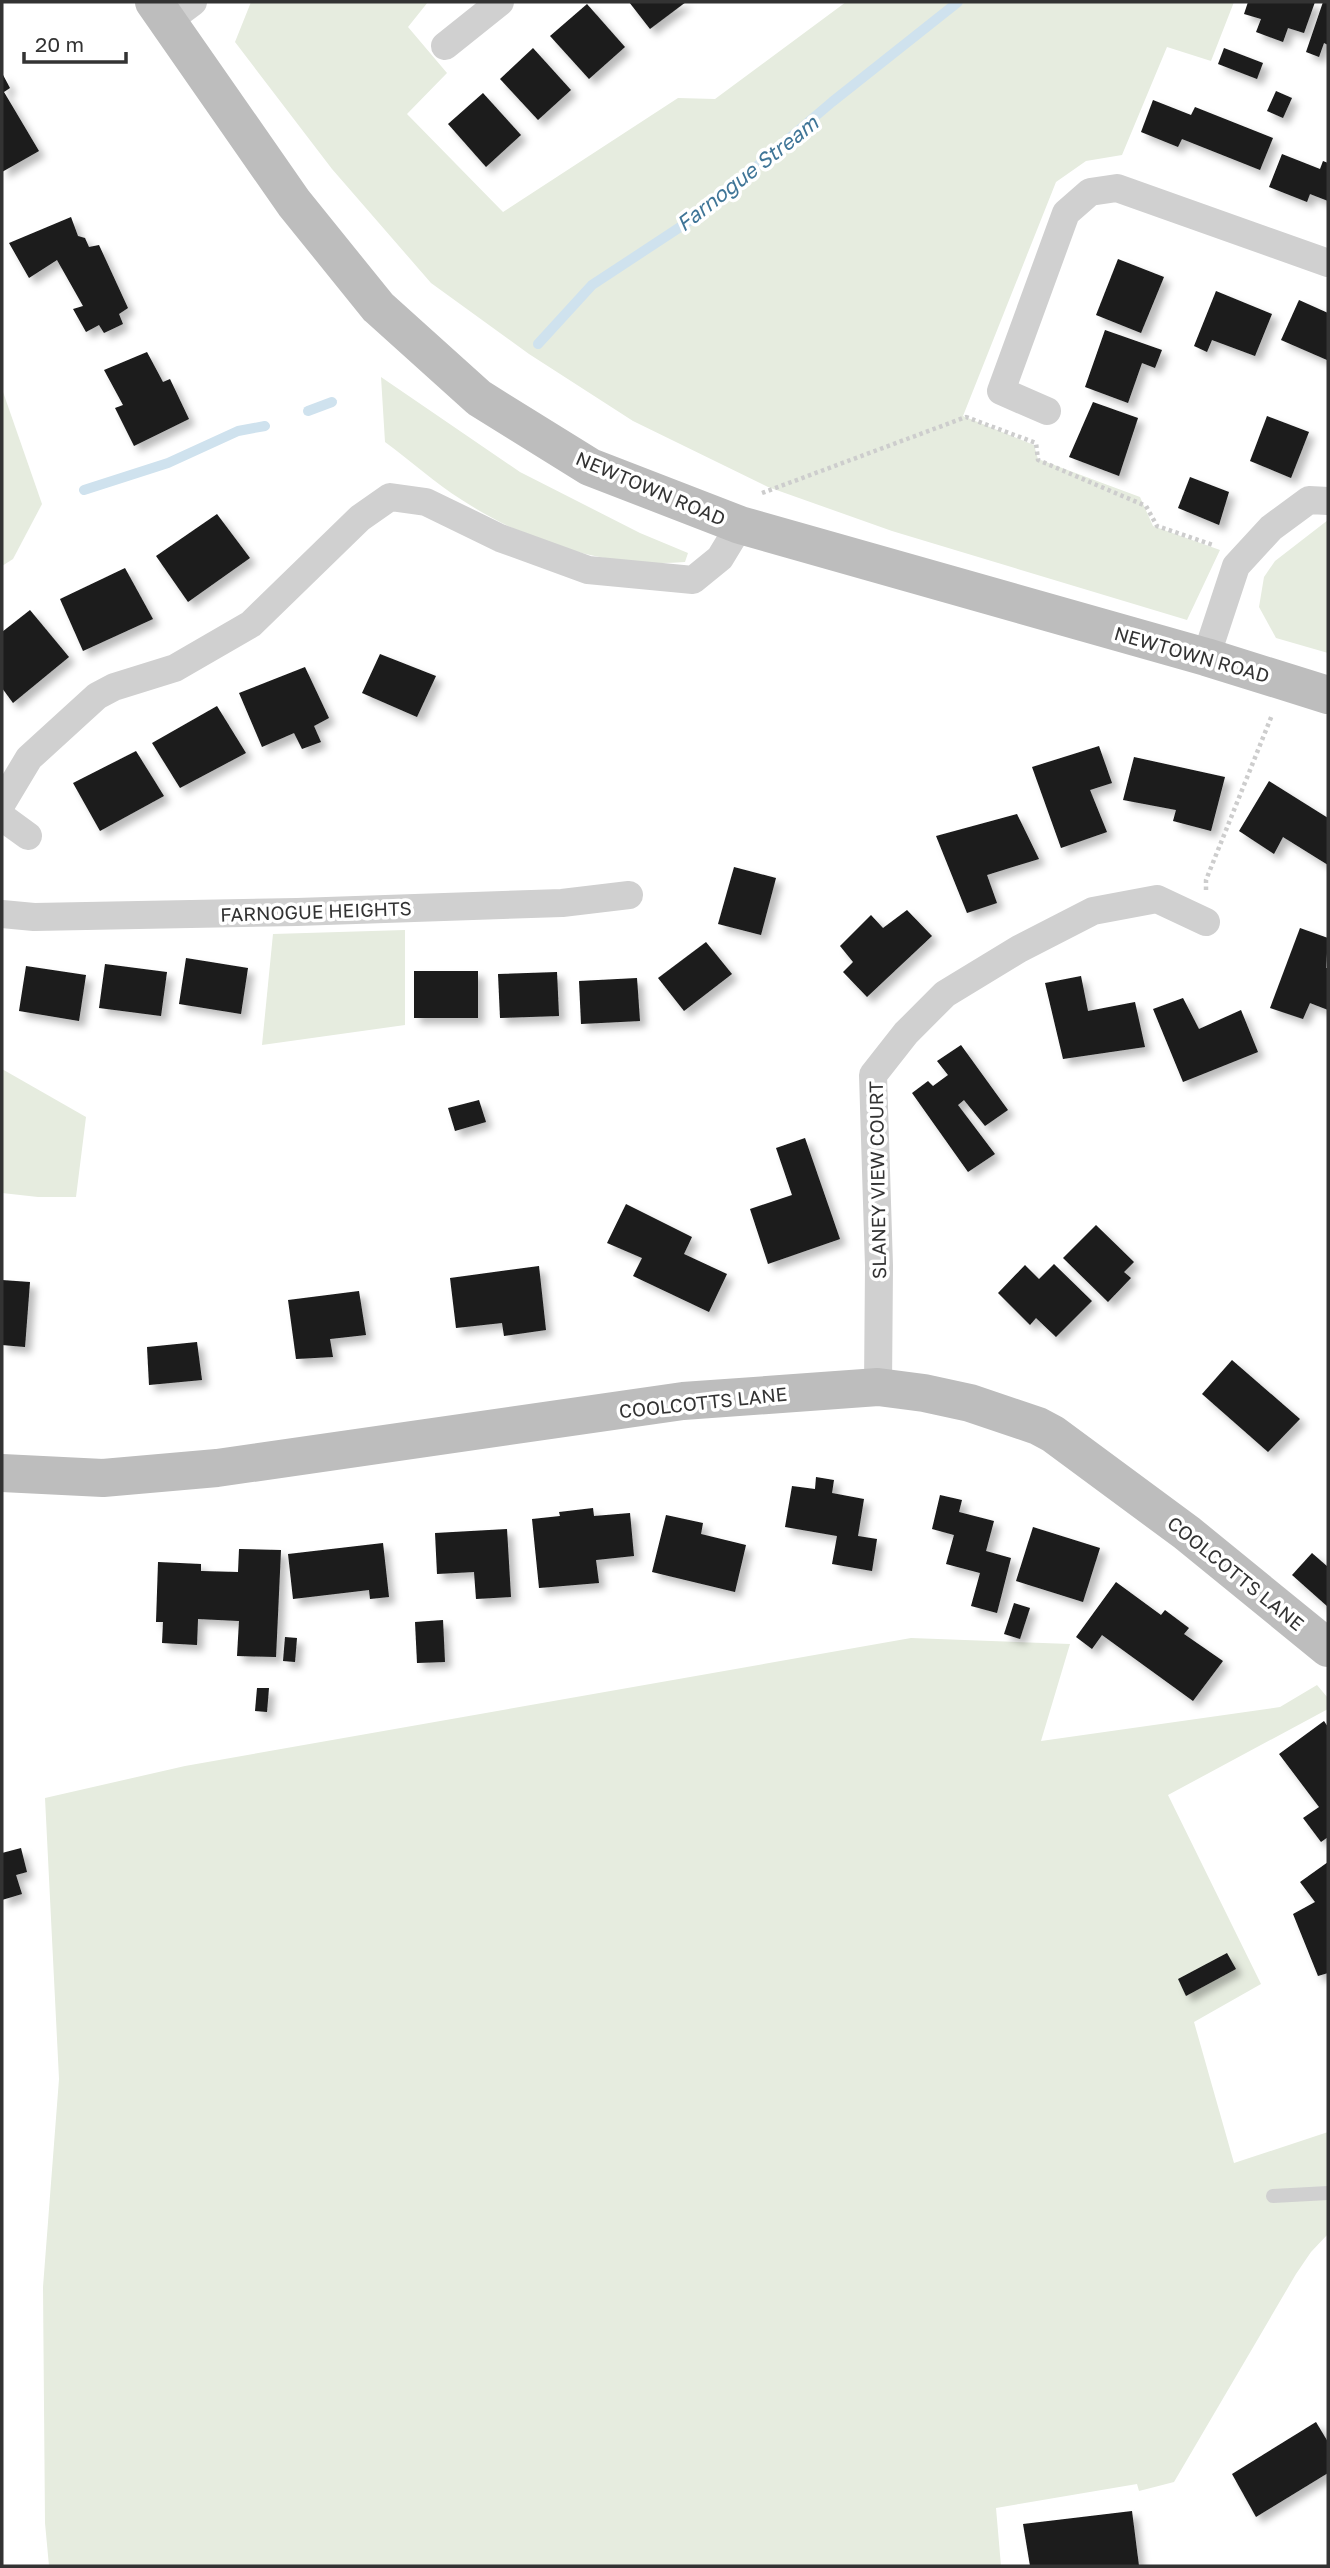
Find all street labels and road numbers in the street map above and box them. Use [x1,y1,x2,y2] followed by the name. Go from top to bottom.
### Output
[573,446,729,530] street label: NEWTOWN ROAD
[1112,621,1272,687] street label: NEWTOWN ROAD
[220,896,412,926] street label: FARNOGUE HEIGHTS
[864,1081,890,1279] street label: SLANEY VIEW COURT
[618,1382,788,1422] street label: COOLCOTTS LANE
[1163,1511,1309,1635] street label: COOLCOTTS LANE

